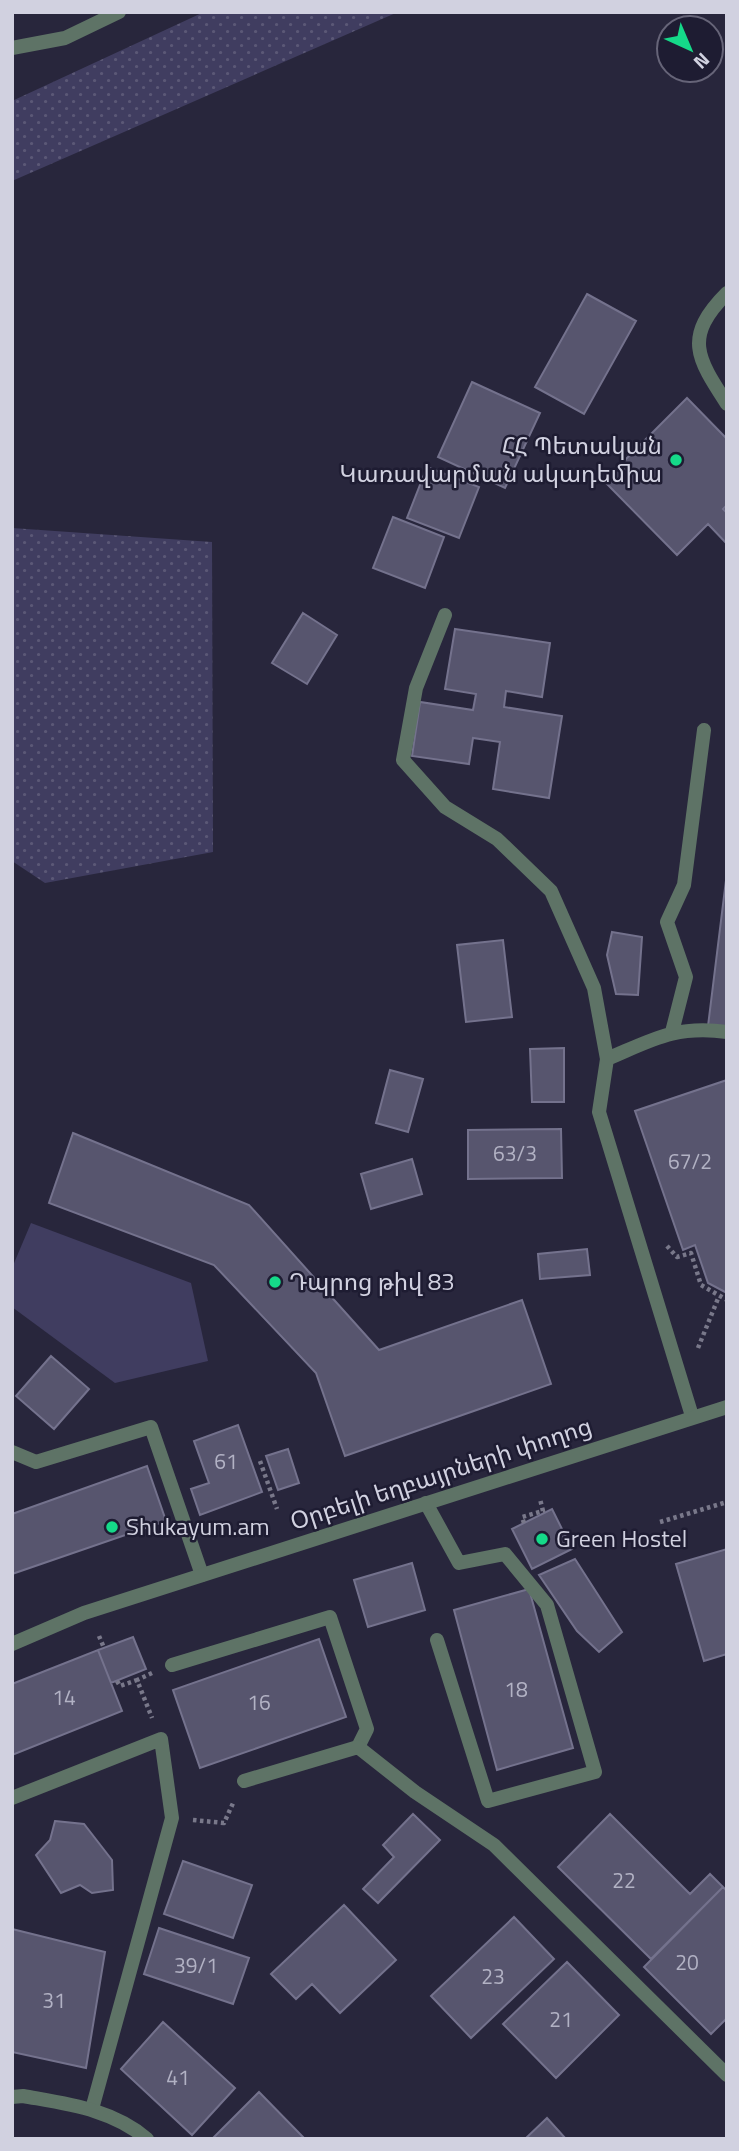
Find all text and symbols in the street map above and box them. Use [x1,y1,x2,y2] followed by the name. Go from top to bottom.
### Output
[655,14,725,84] north arrow
[687,47,717,77] text: N
[340,427,662,491] place label: ՀՀ Պետական Կառավարման ակադեմիա
[668,452,684,468] marker: ՀՀ Պետական Կառավարման ակադեմիա
[493,1137,537,1169] house number: 63/3
[668,1145,712,1177] house number: 67/2
[289,1263,455,1299] place label: Դպրոց թիվ 83
[267,1274,283,1290] marker: Դպրոց թիվ 83
[285,1407,596,1539] street label: Օրբելի եղբայրների փողոց
[214,1445,238,1477] house number: 61
[126,1508,270,1544] place label: Shukayum.am
[104,1519,120,1535] marker: Shukayum.am
[556,1520,687,1556] place label: Green Hostel
[534,1531,550,1547] marker: Green Hostel
[504,1673,528,1705] house number: 18
[52,1681,76,1713] house number: 14
[247,1686,271,1718] house number: 16
[612,1864,636,1896] house number: 22
[675,1946,699,1978] house number: 20
[174,1949,218,1981] house number: 39/1
[481,1960,505,1992] house number: 23
[42,1984,66,2016] house number: 31
[549,2003,573,2035] house number: 21
[166,2061,190,2093] house number: 41

